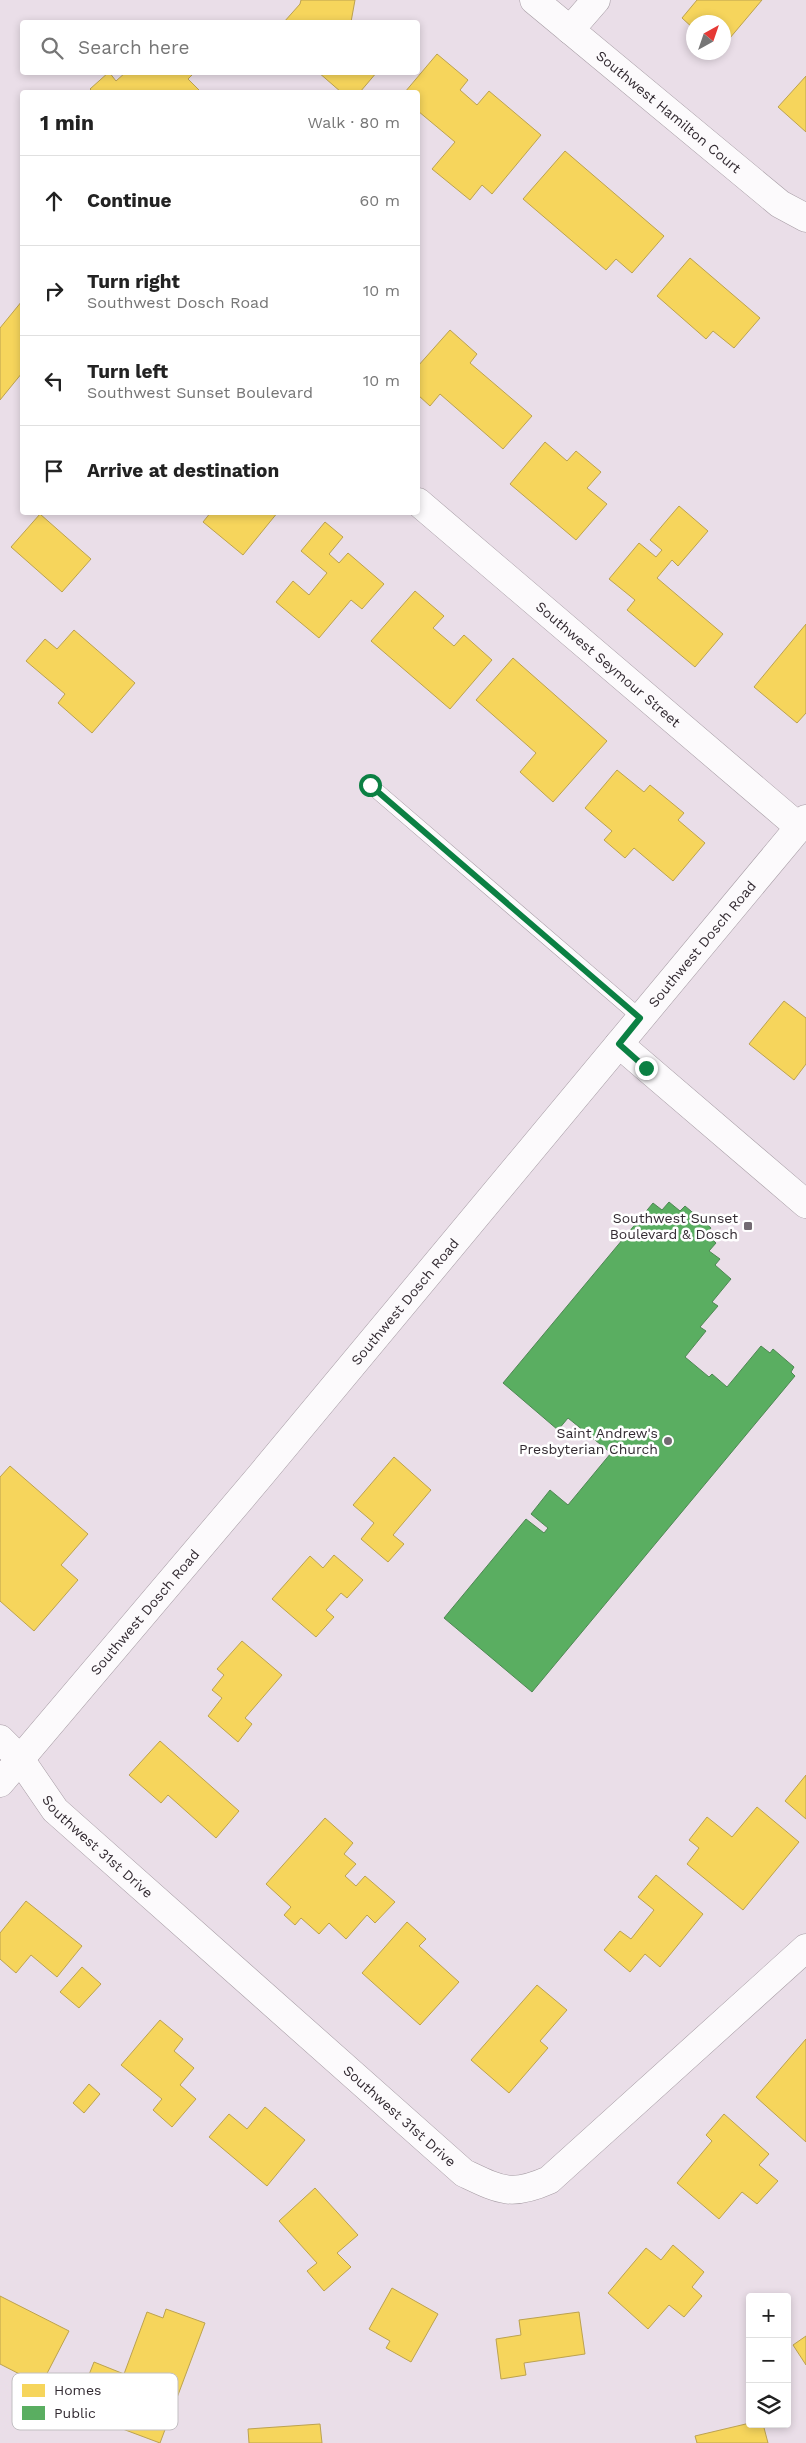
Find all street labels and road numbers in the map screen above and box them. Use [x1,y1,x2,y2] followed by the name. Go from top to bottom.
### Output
[593,47,744,176] street label: Southwest Hamilton Court
[533,598,684,730] street label: Southwest Seymour Street
[645,878,759,1010] street label: Southwest Dosch Road
[348,1235,462,1368] street label: Southwest Dosch Road
[87,1546,202,1678] street label: Southwest Dosch Road
[39,1792,156,1901] street label: Southwest 31st Drive
[340,2062,459,2170] street label: Southwest 31st Drive

